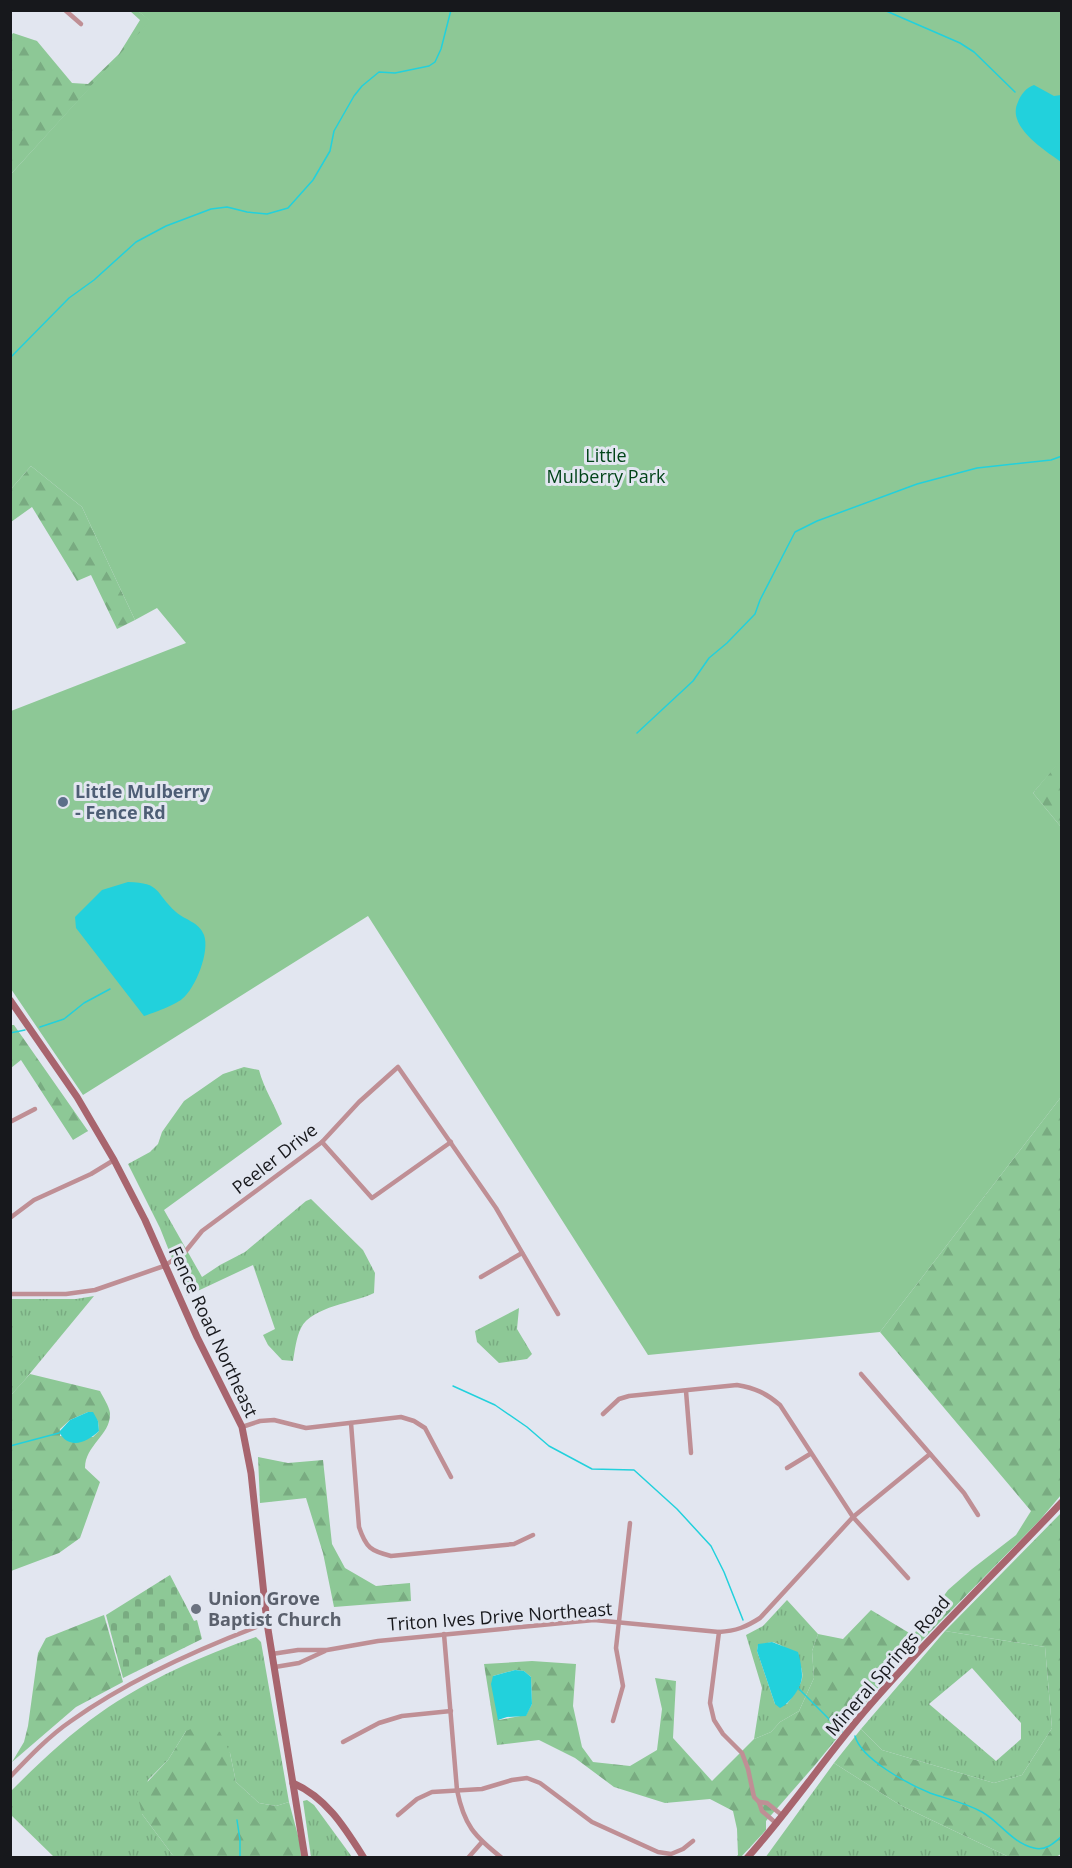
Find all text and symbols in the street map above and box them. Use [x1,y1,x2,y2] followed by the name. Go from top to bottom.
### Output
[547,443,666,488] park label: Little Mulberry Park
[75,779,211,824] place label: Little Mulberry - Fence Rd
[56,795,70,809] marker: Little Mulberry - Fence Rd
[227,1117,322,1199] street label: Peeler Drive
[164,1242,264,1421] street label: Fence Road Northeast
[208,1586,342,1631] place label: Union Grove Baptist Church
[820,1590,955,1740] street label: Mineral Springs Road
[387,1596,613,1636] street label: Triton Ives Drive Northeast
[189,1602,203,1616] marker: Union Grove Baptist Church

